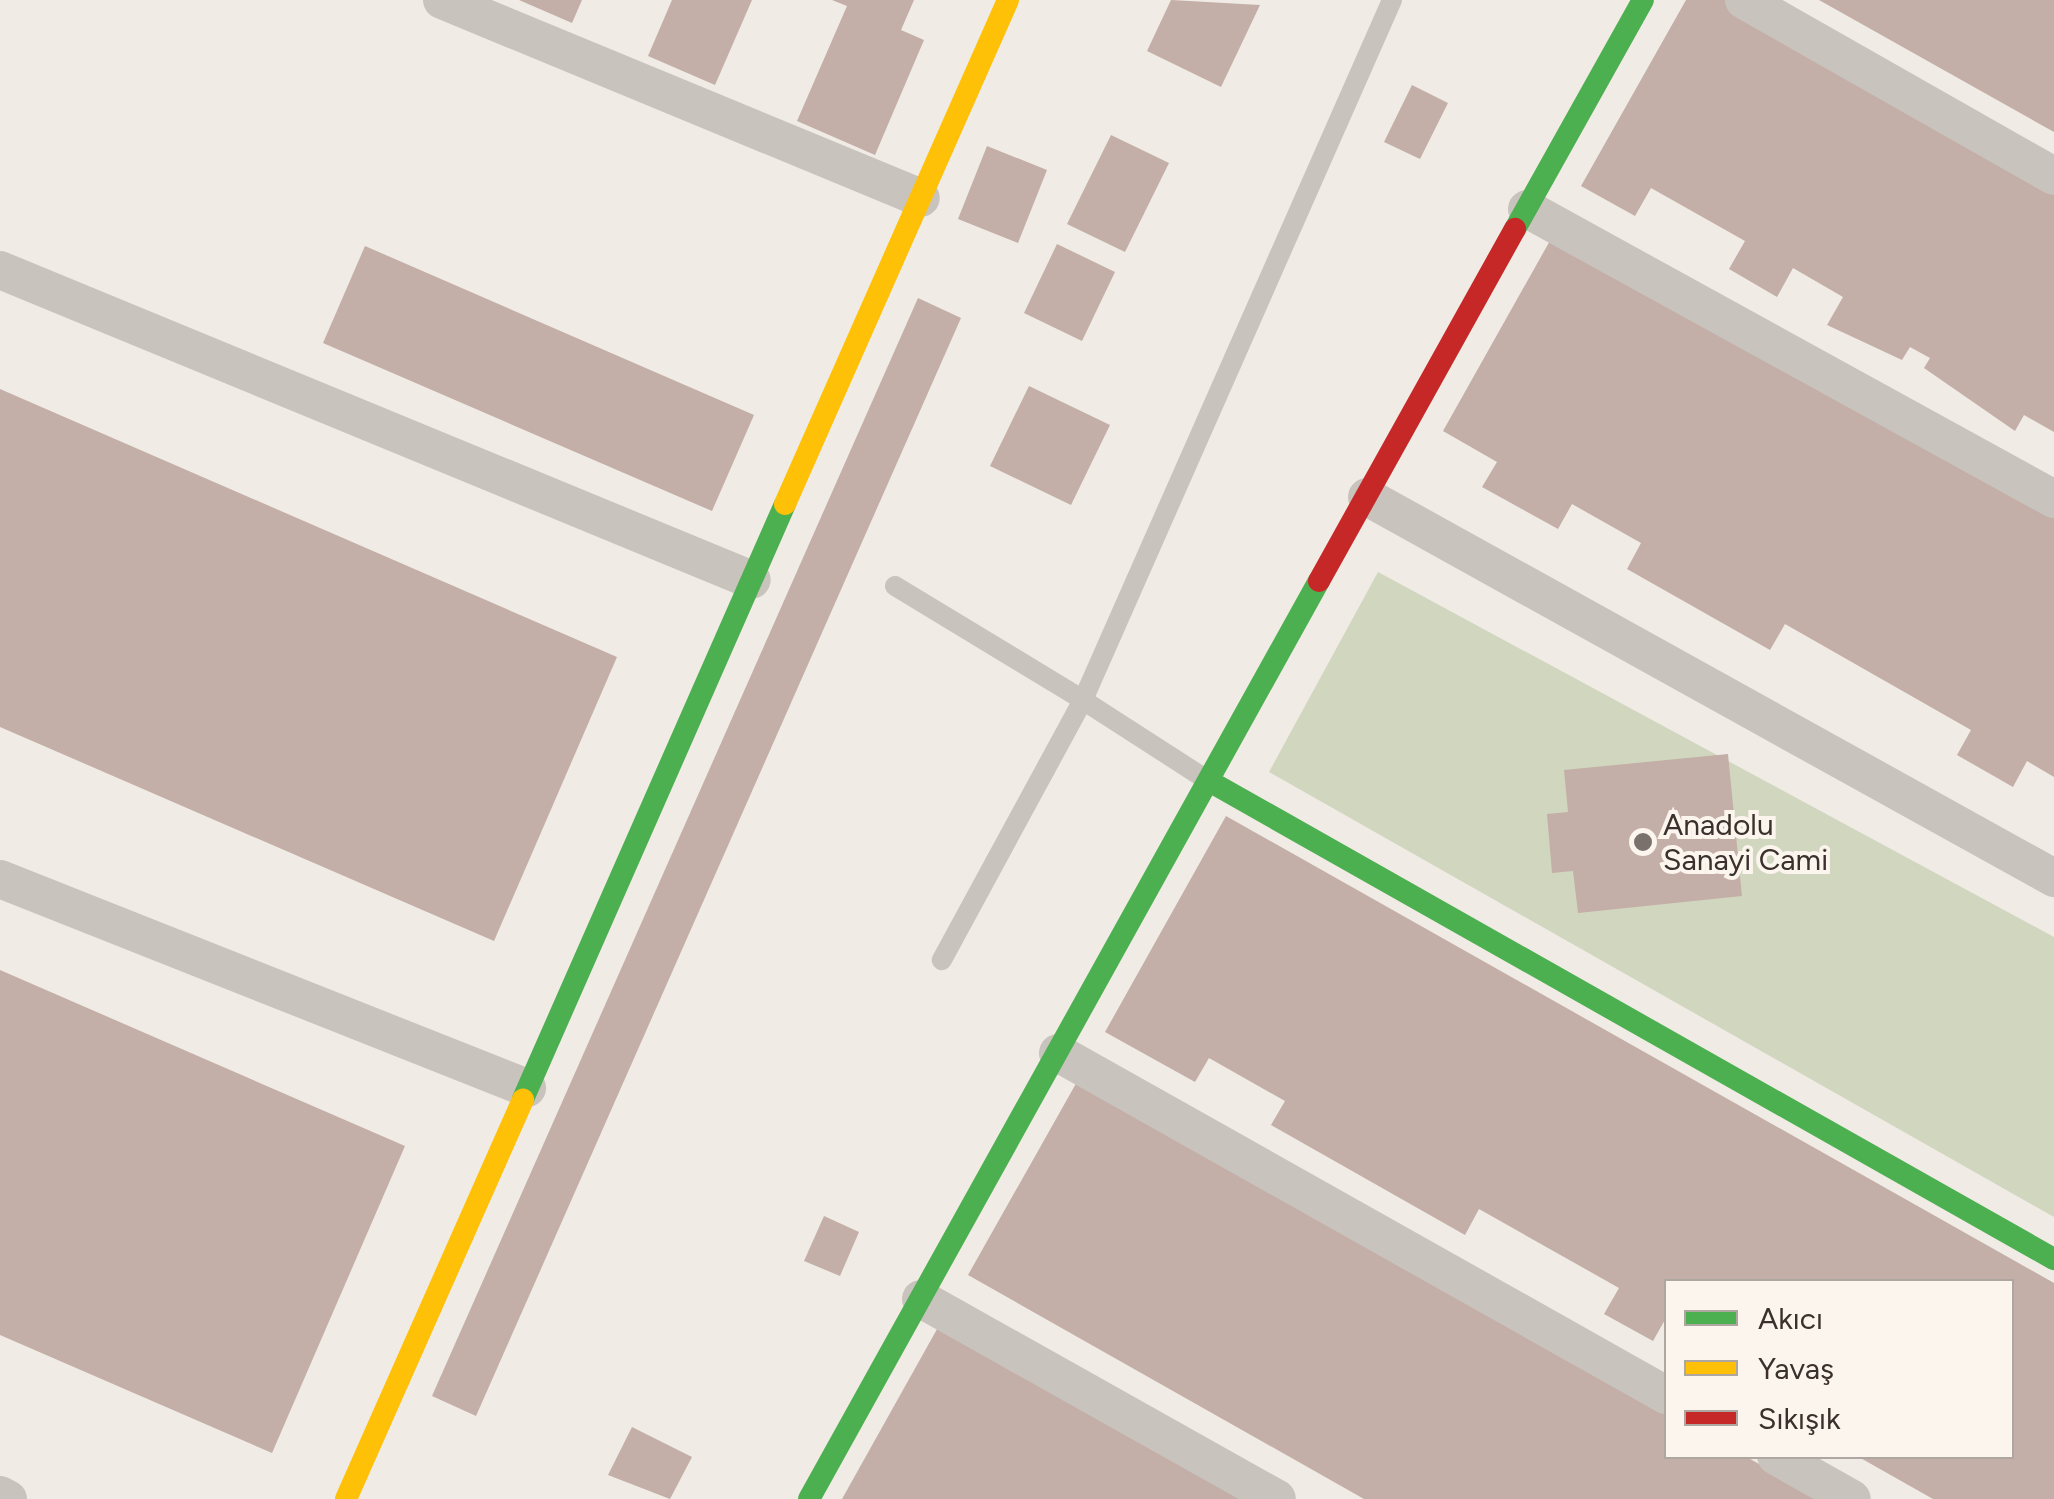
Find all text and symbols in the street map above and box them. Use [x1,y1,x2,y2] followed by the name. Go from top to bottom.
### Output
[1663,807,1828,878] place label: Anadolu Sanayi Cami
[1632,831,1654,853] marker: Anadolu Sanayi Cami
[1664,1279,2014,1459] legend
[1758,1300,1823,1337] text: Akıcı
[1758,1350,1834,1387] text: Yavaş
[1758,1400,1841,1437] text: Sıkışık

